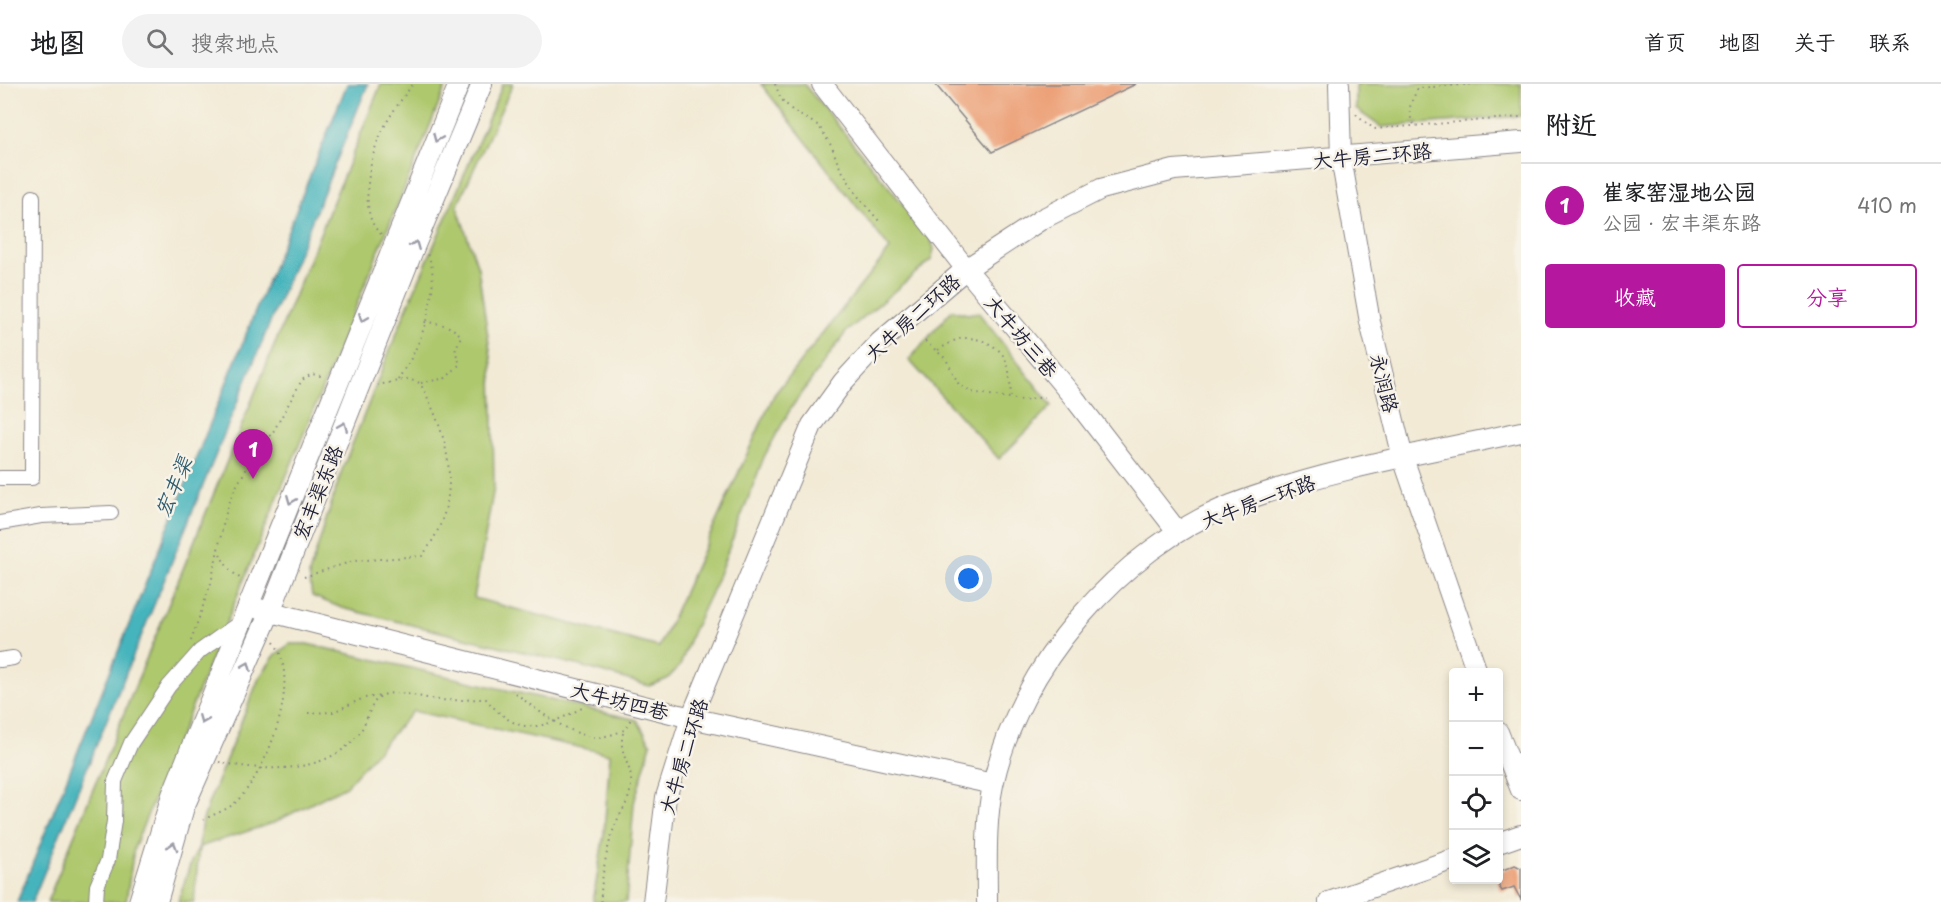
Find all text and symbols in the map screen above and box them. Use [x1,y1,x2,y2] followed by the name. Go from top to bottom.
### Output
[122,14,542,68] search box
[30,20,86,63] text: 地图
[143,25,176,58] icon: search
[191,25,279,58] text: 搜索地点
[1644,25,1686,57] text: 首页
[1719,25,1761,57] text: 地图
[1794,25,1836,57] text: 关于
[1869,25,1911,57] text: 联系
[1545,104,1597,143] text: 附近
[432,132,444,143] one-way arrow
[1311,135,1434,175] street label: 大牛房二环路
[1602,174,1756,207] text: 崔家窑湿地公园
[1560,190,1569,220] text: 1
[1857,190,1917,220] text: 410 m
[1602,207,1761,237] text: 公园 · 宏丰渠东路
[408,240,420,251] one-way arrow
[1545,264,1725,328] button: 收藏
[1737,264,1917,328] button: 分享
[857,265,967,368] street label: 大牛房二环路
[978,288,1066,385] street label: 大牛坊三巷
[358,312,370,323] one-way arrow
[1363,350,1407,417] street label: 永润路
[336,422,349,432] one-way arrow
[234,430,272,479] pin: 1
[284,439,350,544] street label: 宏丰渠东路
[145,449,200,521] water label: 宏丰渠
[1196,466,1320,536] street label: 大牛房一环路
[286,493,298,504] one-way arrow
[954,564,983,593] your location
[240,661,252,672] one-way arrow
[1449,668,1503,884] map controls
[1449,668,1503,722] button: +
[568,673,673,727] street label: 大牛坊四巷
[651,693,715,818] street label: 大牛房二环路
[197,714,210,724] one-way arrow
[1449,722,1503,776] button: −
[1449,776,1503,830] button: locate
[1449,830,1503,884] button: layers
[166,841,178,852] one-way arrow

